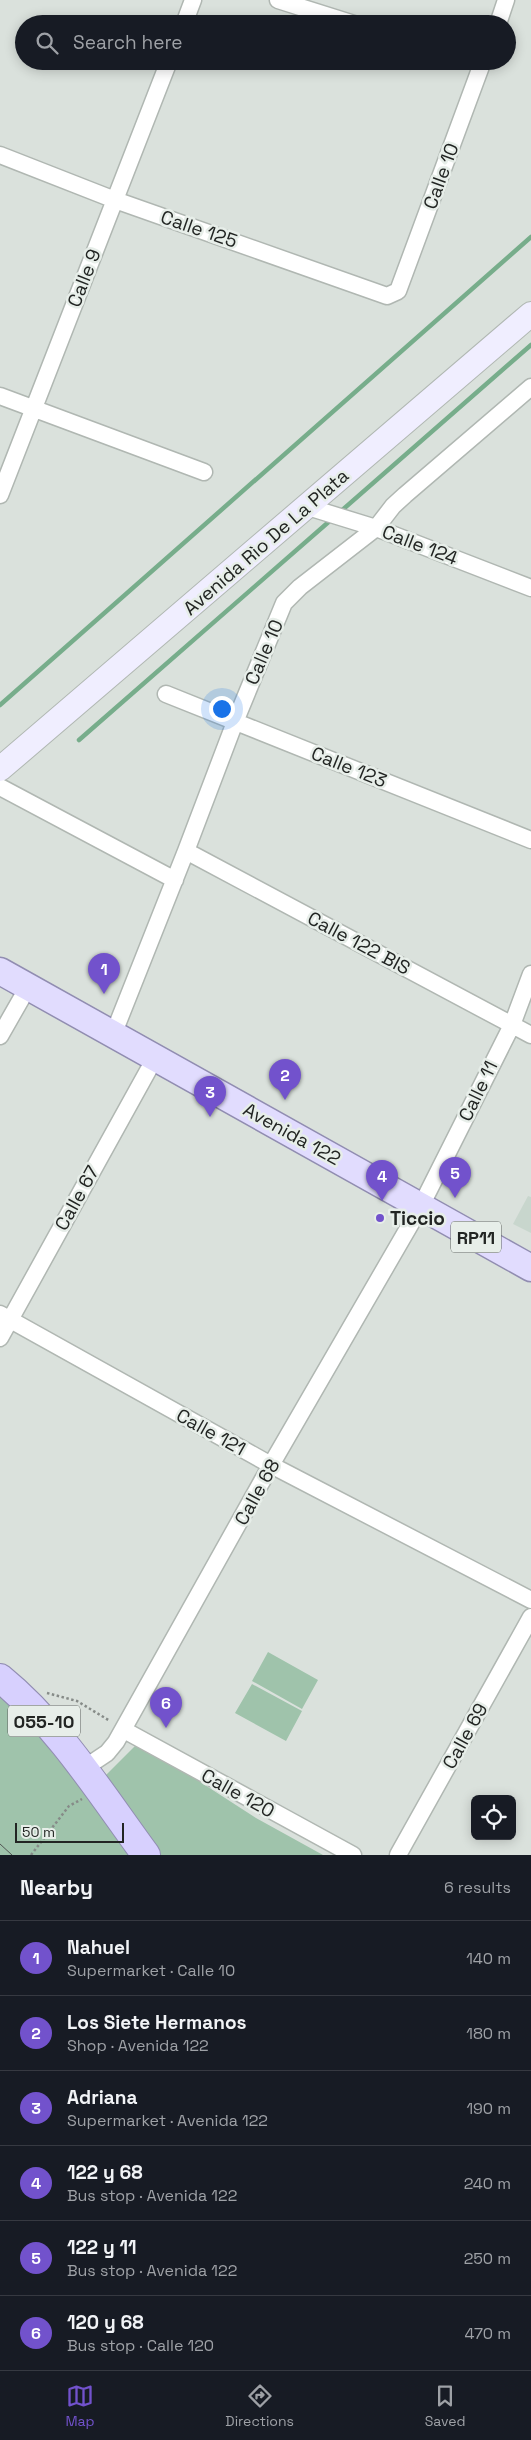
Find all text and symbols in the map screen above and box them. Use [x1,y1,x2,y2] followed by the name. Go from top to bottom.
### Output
[15,15,516,70] search box
[33,29,61,57] icon: search
[73,30,183,55] text: Search here
[418,139,464,213] street label: Calle 10
[157,204,241,254] street label: Calle 125
[62,245,106,311] street label: Calle 9
[178,463,354,621] street label: Avenida Rìo De La Plata
[379,519,462,571] street label: Calle 124
[239,616,289,688] street label: Calle 10
[209,696,235,722] your location
[308,741,390,793] street label: Calle 123
[303,905,415,981] street label: Calle 122 BIS
[88,953,120,994] pin: 1
[453,1057,503,1125] street label: Calle 11
[269,1059,301,1100] pin: 2
[194,1076,226,1117] pin: 3
[239,1097,345,1171] street label: Avenida 122
[439,1157,471,1198] pin: 5
[366,1160,398,1201] pin: 4
[49,1161,105,1235] street label: Calle 67
[390,1206,445,1231] place label: Ticcio
[374,1212,386,1224] marker: Ticcio
[451,1222,501,1252] road number: RP11
[172,1403,250,1461] street label: Calle 121
[229,1454,285,1530] street label: Calle 68
[150,1687,182,1728] pin: 6
[437,1699,493,1773] street label: Calle 69
[8,1705,80,1736] road number: 055-10
[197,1763,279,1823] street label: Calle 120
[471,1795,516,1840] map controls
[471,1795,516,1840] button: locate
[15,1820,124,1843] scale bar
[22,1823,55,1841] text: 50 m
[20,1874,93,1901] text: Nearby
[444,1877,511,1898] text: 6 results
[67,1935,130,1960] text: Nahuel
[32,1948,40,1969] text: 1
[466,1948,511,1969] text: 140 m
[67,1960,235,1981] text: Supermarket · Calle 10
[67,2010,247,2035] text: Los Siete Hermanos
[31,2023,41,2044] text: 2
[466,2023,511,2044] text: 180 m
[67,2035,209,2056] text: Shop · Avenida 122
[67,2085,137,2110] text: Adriana
[31,2098,41,2119] text: 3
[466,2098,511,2119] text: 190 m
[67,2110,268,2131] text: Supermarket · Avenida 122
[67,2160,143,2185] text: 122 y 68
[31,2173,41,2194] text: 4
[464,2173,511,2194] text: 240 m
[67,2185,237,2206] text: Bus stop · Avenida 122
[67,2235,137,2260] text: 122 y 11
[31,2248,41,2269] text: 5
[464,2248,511,2269] text: 250 m
[67,2260,237,2281] text: Bus stop · Avenida 122
[67,2310,144,2335] text: 120 y 68
[31,2323,41,2344] text: 6
[464,2323,511,2344] text: 470 m
[67,2335,214,2356] text: Bus stop · Calle 120
[65,2382,95,2430] tab: Map
[225,2382,294,2430] tab: Directions
[425,2382,466,2430] tab: Saved

